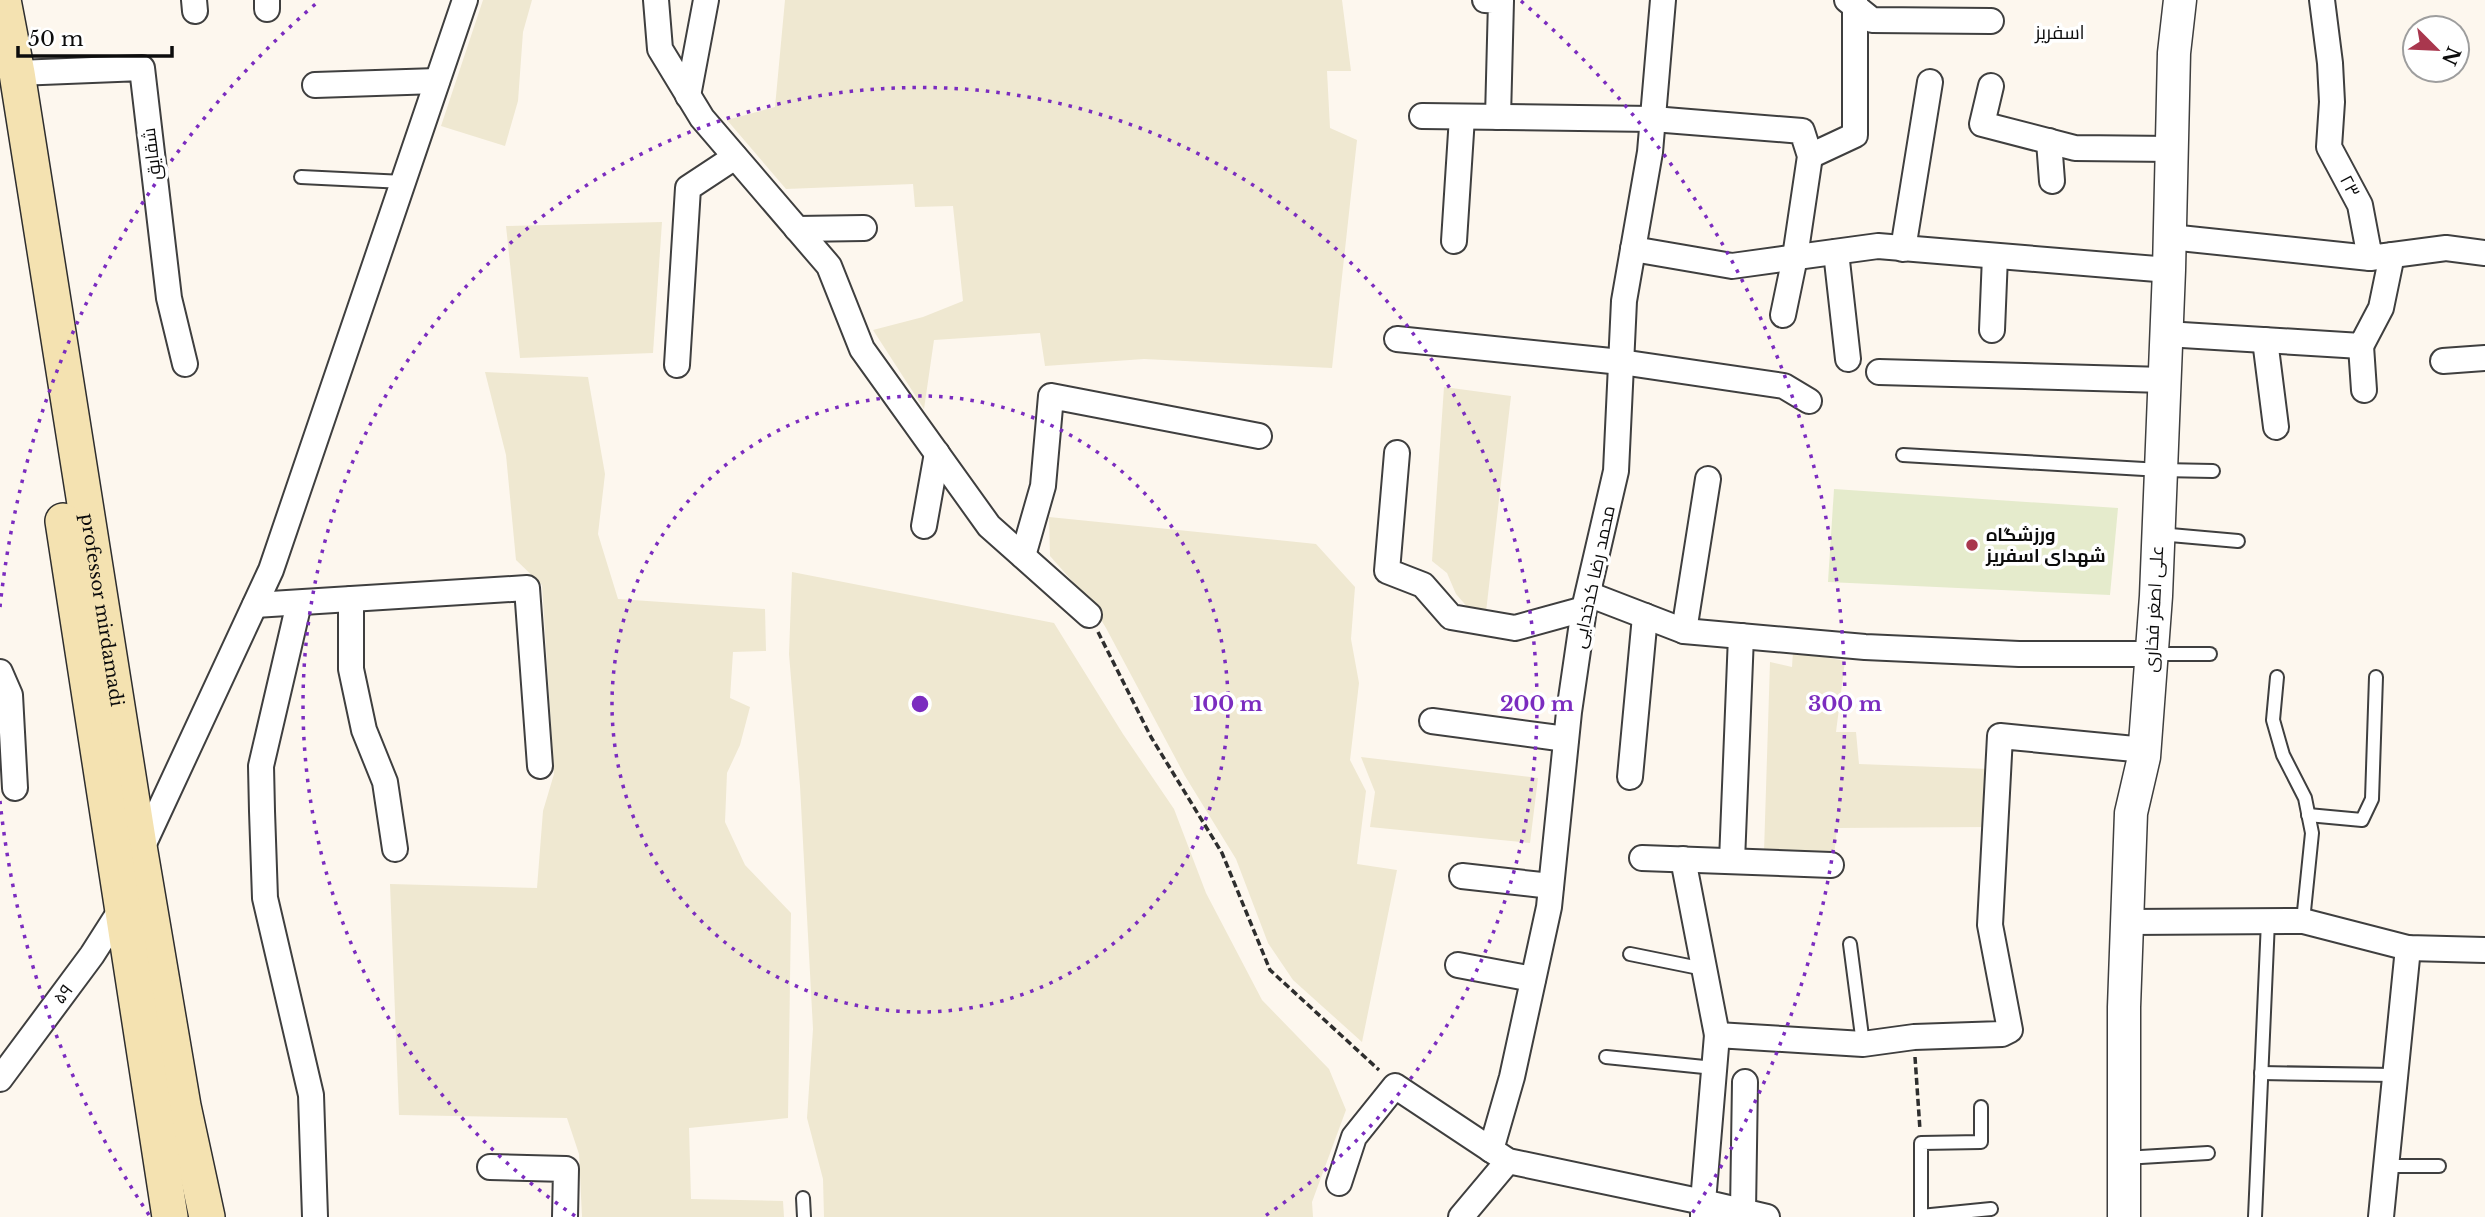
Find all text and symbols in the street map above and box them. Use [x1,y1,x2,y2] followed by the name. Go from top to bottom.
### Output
[18,14,172,58] scale bar
[2401,14,2471,84] north arrow
[2034,21,2085,44] district label: اسفریز
[28,26,84,52] text: 50 m
[2437,43,2465,69] text: N
[138,126,167,181] street label: شقایق
[2335,171,2365,201] street label: ۲۳
[1568,504,1620,650] street label: محمد رضا کدخدایی
[76,512,128,708] street label: professor mirdamadi
[1985,524,2106,567] place label: ورزشگاه شهدای اسفریز
[1964,537,1980,553] marker: ورزشگاه شهدای اسفریز
[2140,545,2168,673] street label: علی اصغر فخاری
[1193,691,1263,717] text: 100 m
[1500,691,1574,717] text: 200 m
[1808,691,1882,717] text: 300 m
[908,692,932,716] centre of rings
[48,980,78,1008] street label: ۵۹

